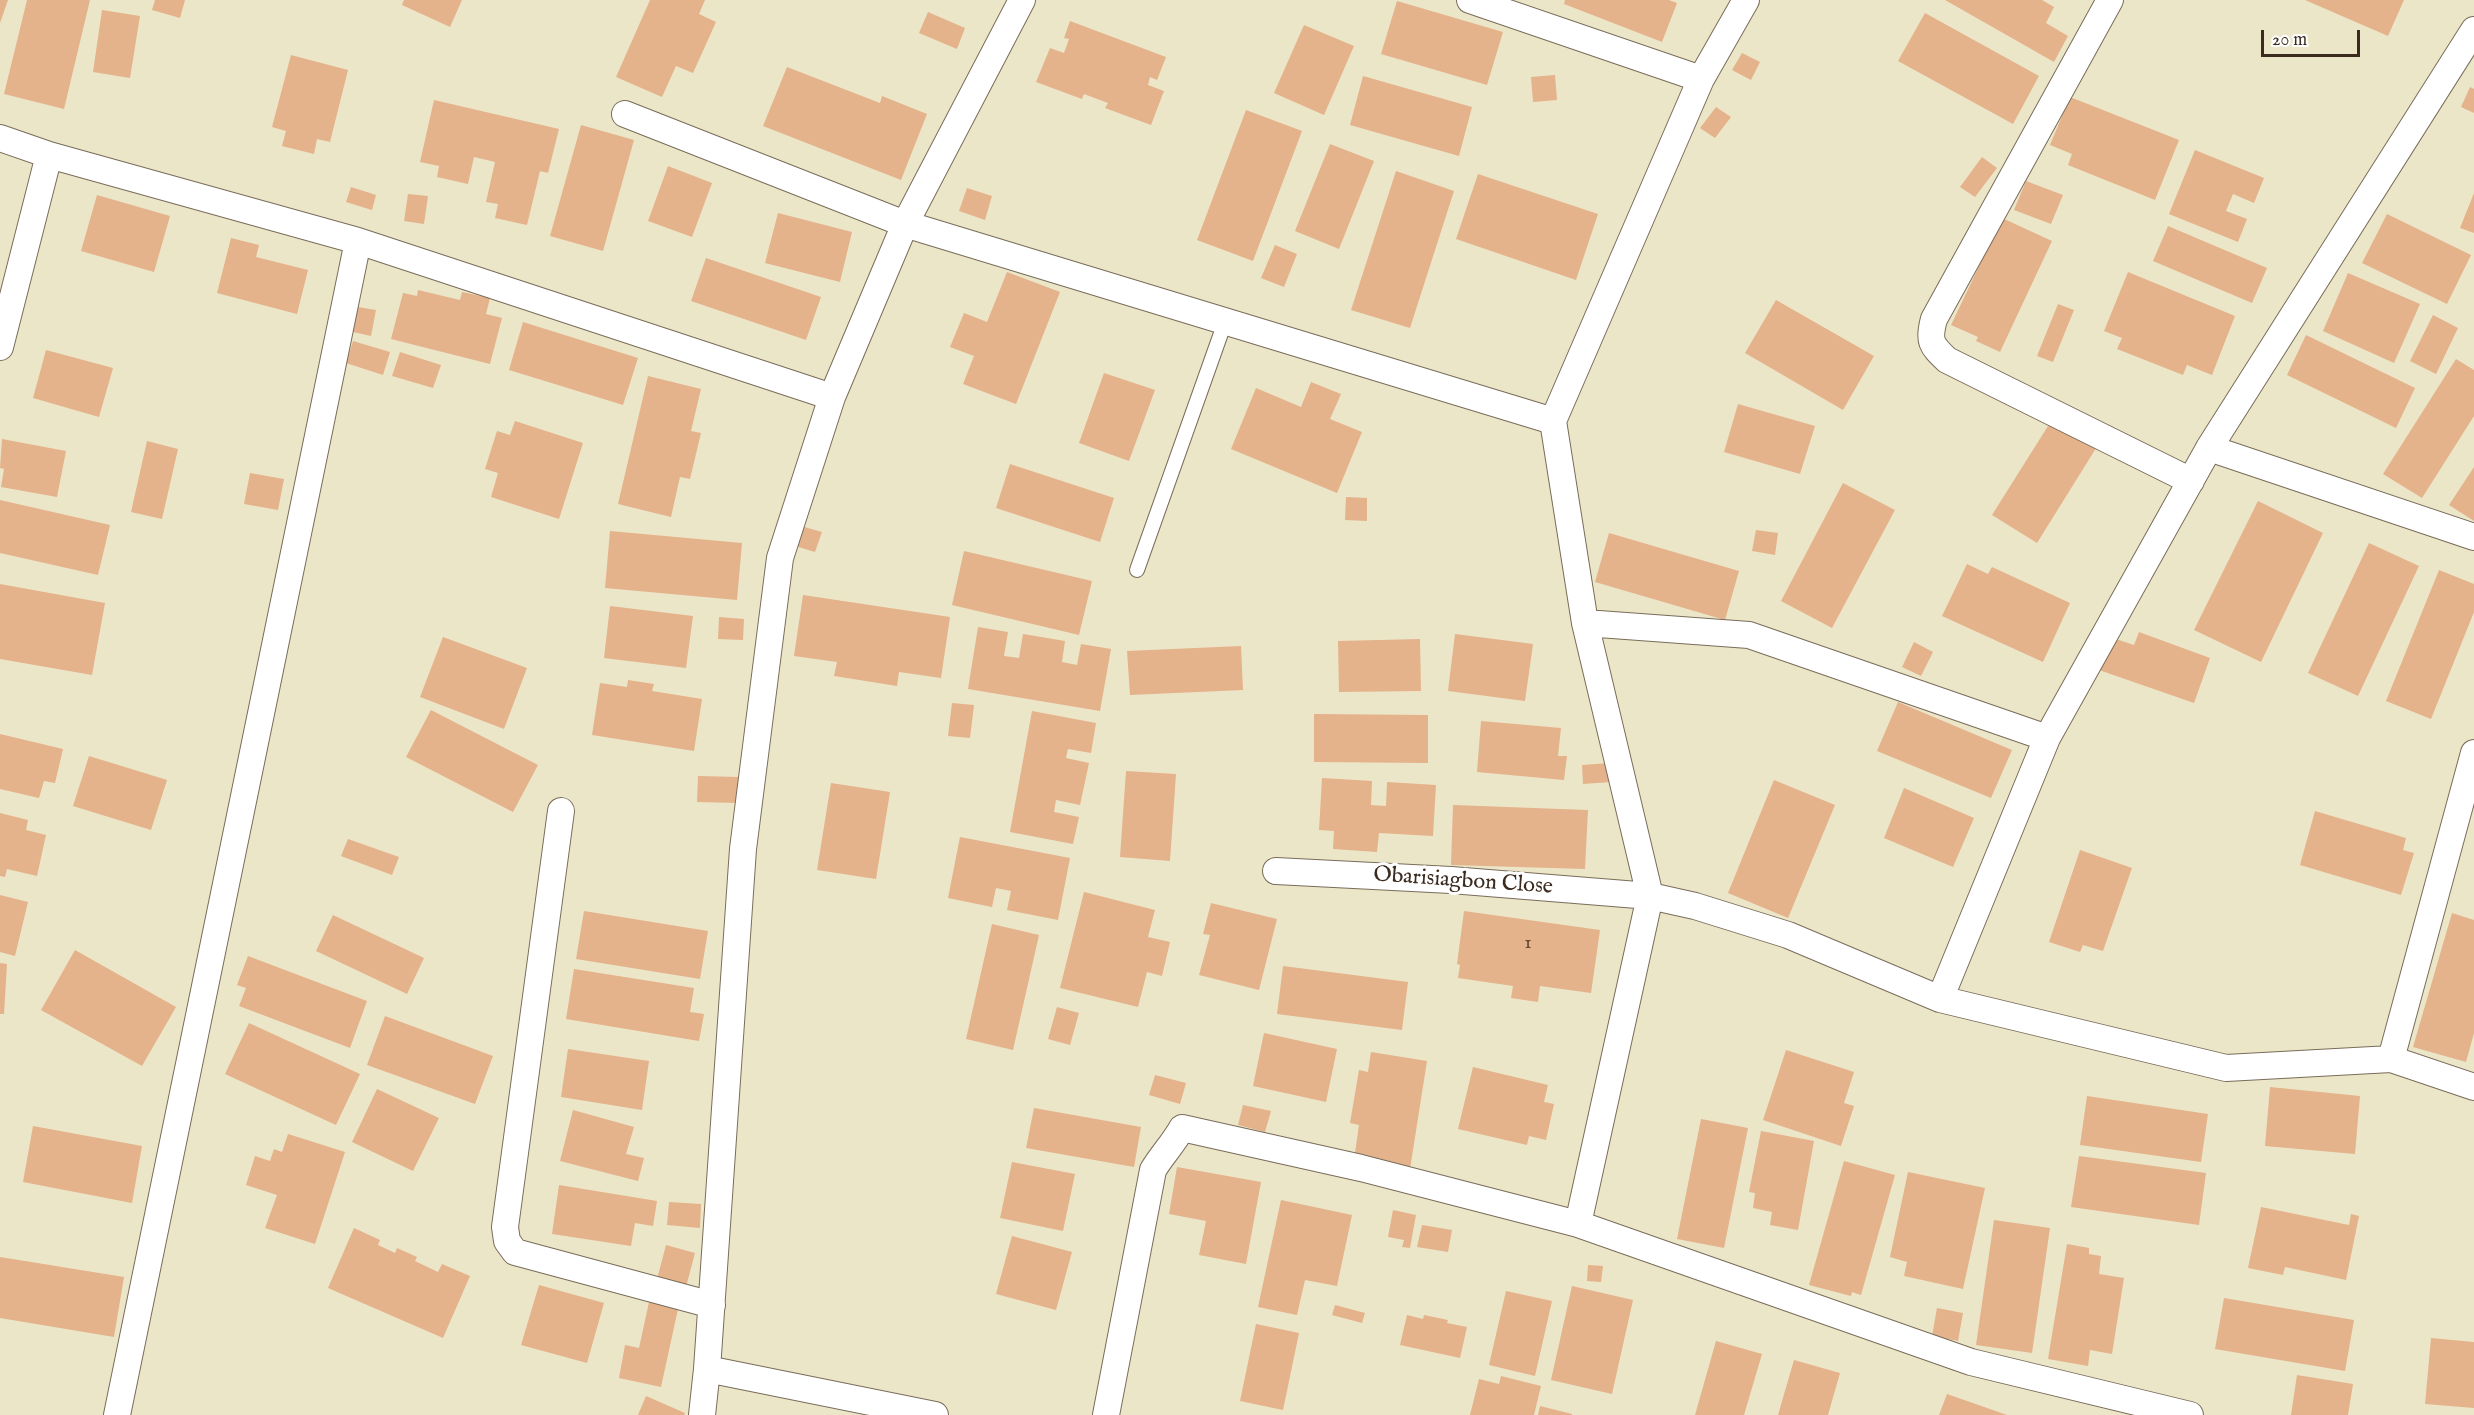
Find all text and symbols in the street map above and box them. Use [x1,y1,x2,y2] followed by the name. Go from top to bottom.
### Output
[2264,18,2363,56] scale bar
[2272,29,2307,52] text: 20 m
[1372,863,1554,901] street label: Obarisiagbon Close
[1524,932,1532,956] house number: 1

